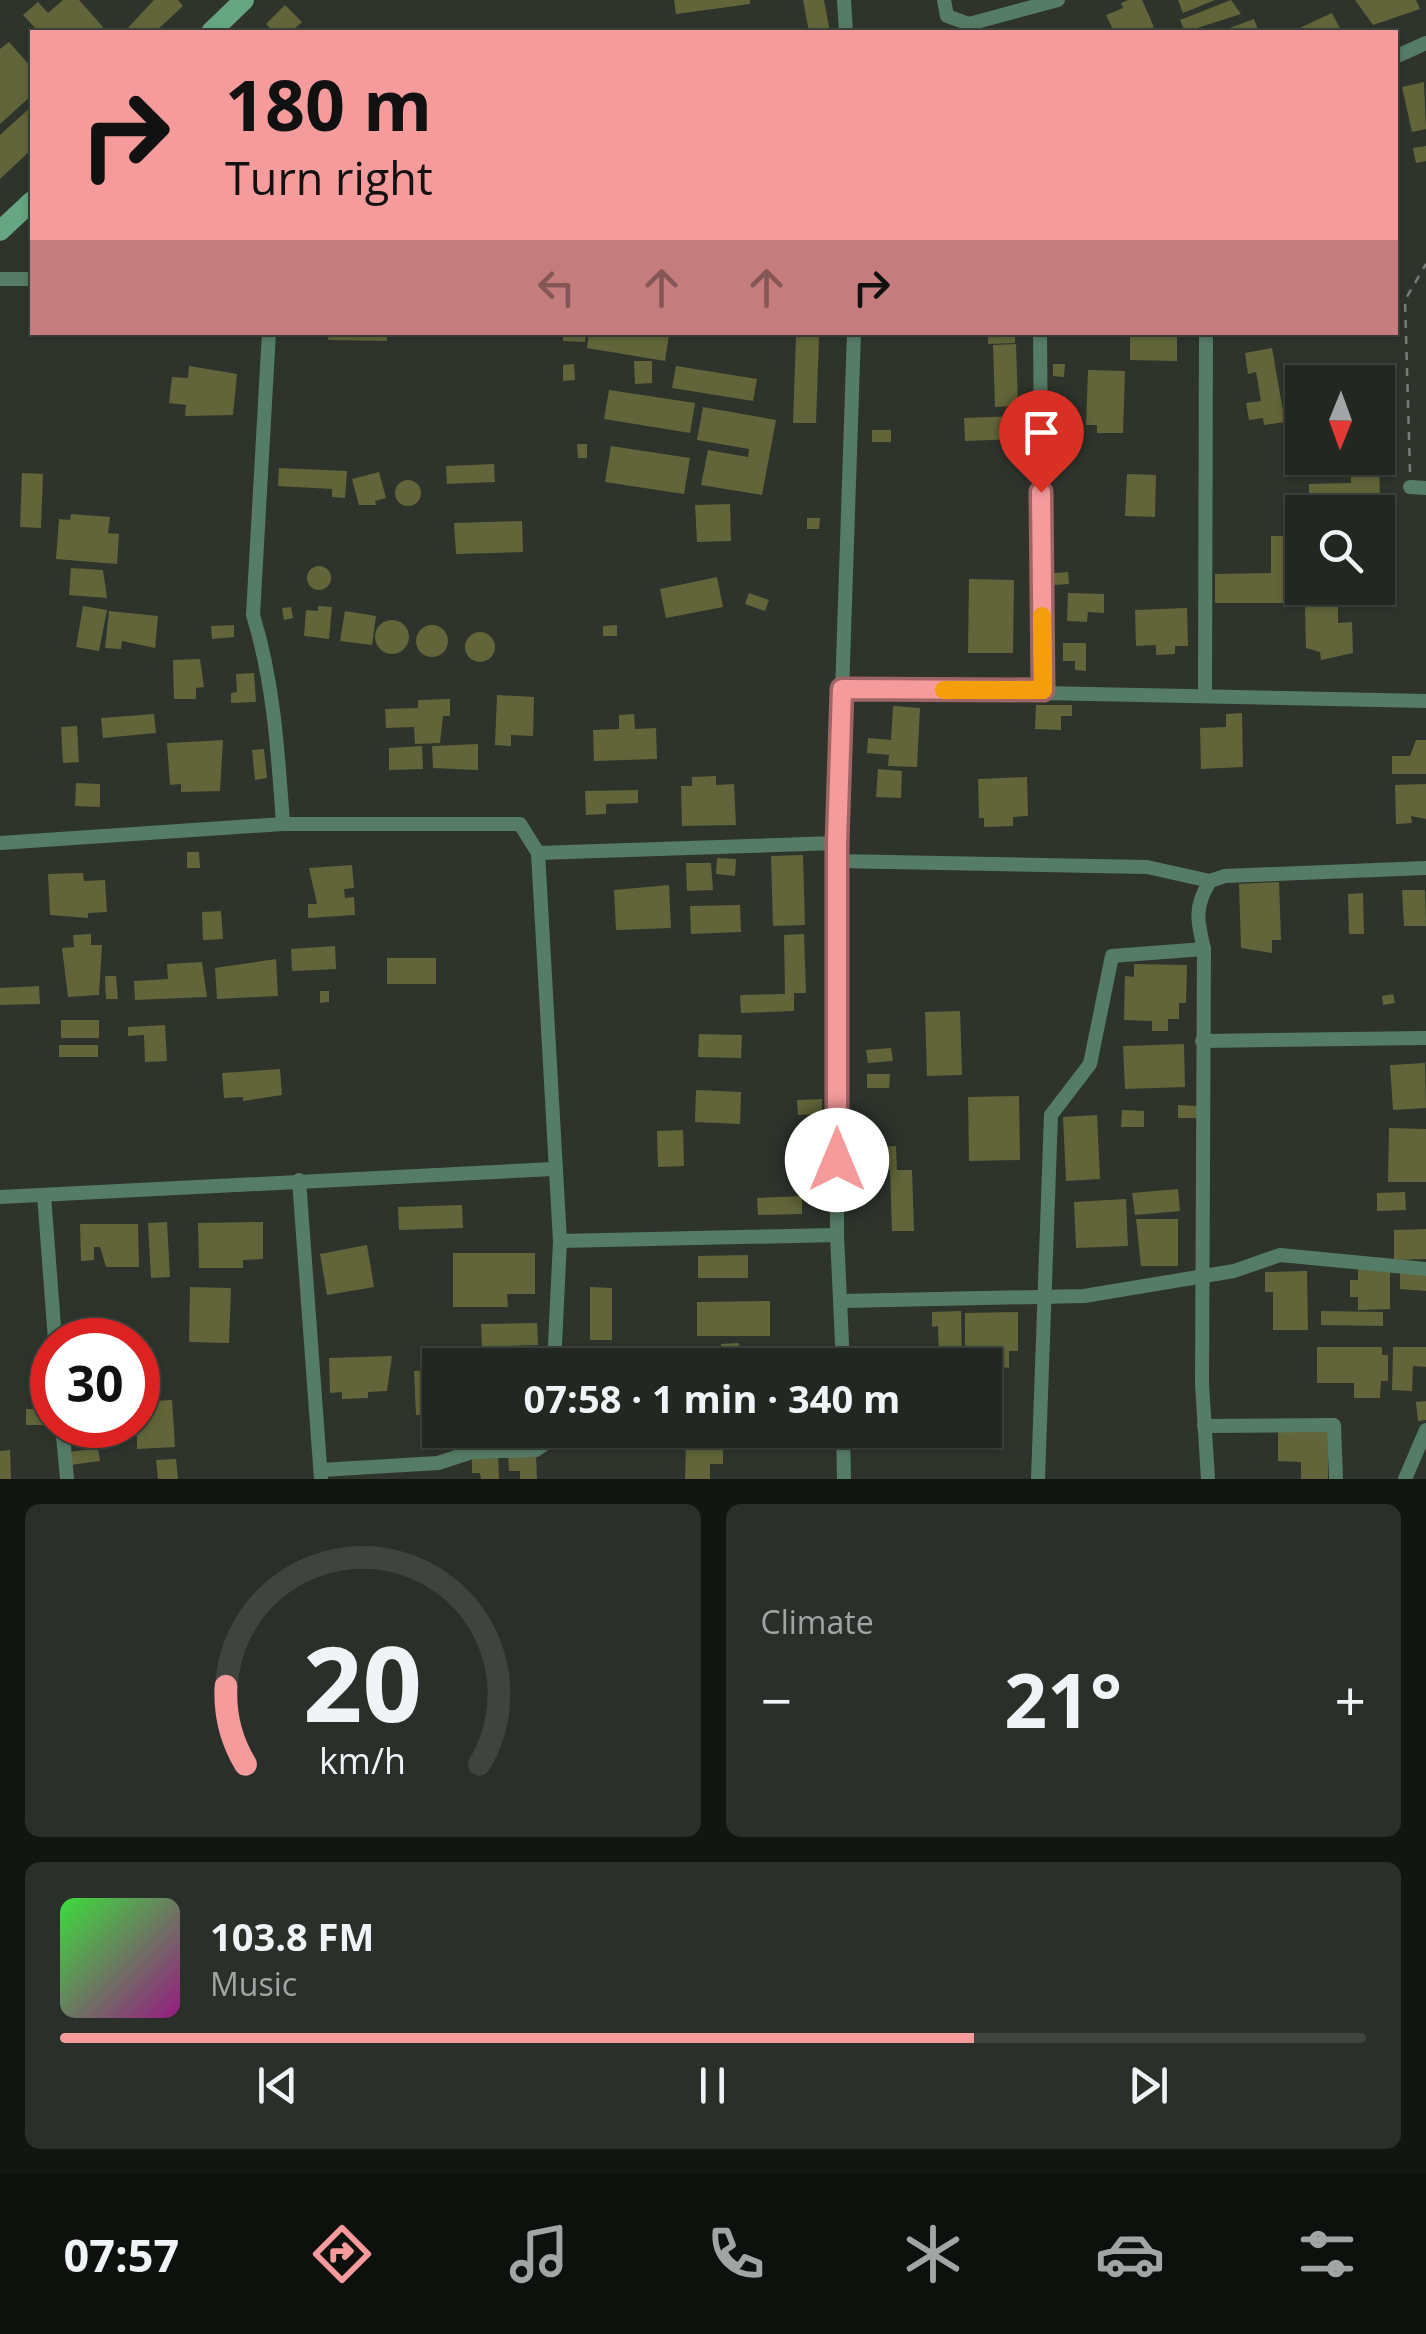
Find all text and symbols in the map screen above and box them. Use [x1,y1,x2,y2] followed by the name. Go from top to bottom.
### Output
[225,56,432,152] text: 180 m
[60,70,190,200] icon: right
[225,147,433,208] text: Turn right
[529,260,584,315] icon: left
[634,260,689,315] icon: ahead
[739,260,794,315] icon: ahead
[844,260,899,315] icon: right
[1285,365,1395,475] north arrow
[1285,365,1395,605] map controls
[999,390,1084,493] pin
[1014,405,1069,460] icon: arrive
[1285,495,1395,605] button: search
[785,1108,889,1212] position arrow
[30,1318,160,1448] speed limit sign: 30
[524,1372,900,1424] text: 07:58 · 1 min · 340 m
[761,1600,874,1643] text: Climate
[303,1611,422,1752] text: 20
[1004,1648,1122,1750] text: 21°
[761,1662,792,1737] text: −
[1335,1662,1366,1737] text: +
[319,1736,406,1784] text: km/h
[210,1910,374,1962] text: 103.8 FM
[210,1962,297,2005] text: Music
[250,2058,305,2113] icon: previous
[685,2058,740,2113] icon: pause
[1121,2058,1176,2113] icon: next
[307,2219,377,2289] icon: directions
[504,2219,574,2289] icon: music
[701,2219,771,2289] icon: phone
[898,2219,968,2289] icon: climate
[1095,2219,1165,2289] icon: car
[1292,2219,1362,2289] icon: filters
[64,2224,179,2285] text: 07:57

